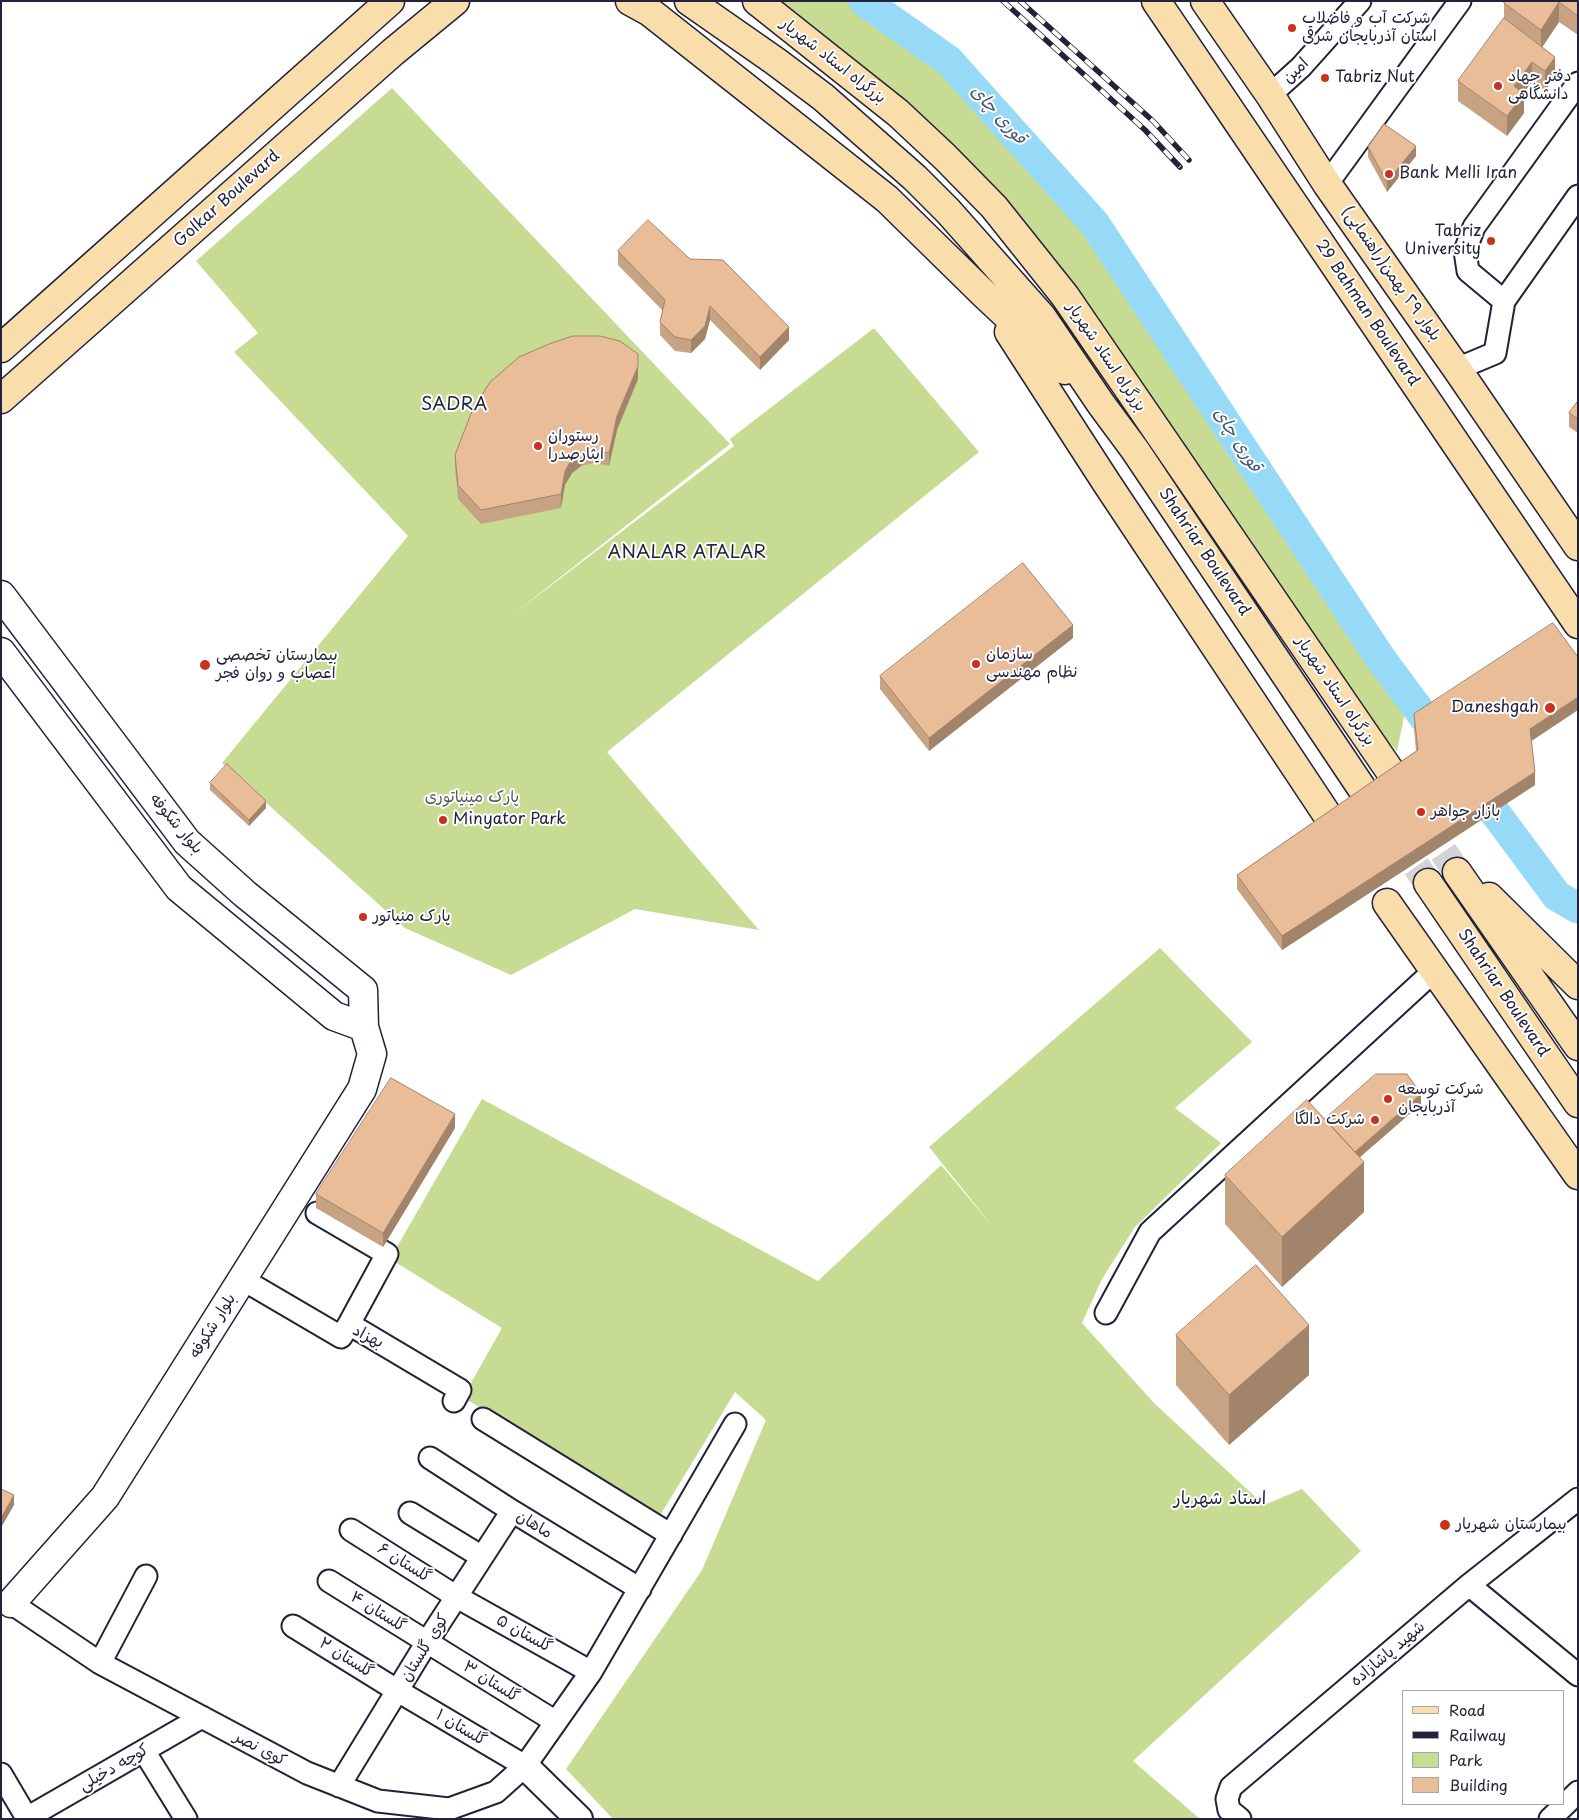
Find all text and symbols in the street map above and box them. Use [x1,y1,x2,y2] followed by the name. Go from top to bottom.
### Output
[1302,9,1437,47] place label: شرکت آب و فاضلاب استان آذربایجان شرقی
[777,14,889,108] street label: بزرگراه استاد شهریار
[1286,22,1298,34] marker: شرکت آب و فاضلاب استان آذربایجان شرقی
[1279,54,1313,88] street label: امین
[1508,67,1571,105] place label: دفتر جهاد دانشگاهی
[1335,68,1415,88] place label: Tabriz Nut
[1319,72,1331,84] marker: Tabriz Nut
[1492,80,1504,92] marker: دفتر جهاد دانشگاهی
[966,81,1030,149] water label: قوری چای
[170,146,284,252] street label: Golkar Boulevard
[1399,164,1517,184] place label: Bank Melli Iran
[1383,168,1395,180] marker: Bank Melli Iran
[1337,203,1445,345] street label: بلوار ٢٩ بهمن(راهنمایی)
[1404,222,1481,260] place label: Tabriz University
[1485,235,1497,247] marker: Tabriz University
[1311,236,1423,390] street label: 29 Bahman Boulevard
[1062,298,1150,416] street label: بزرگراه استاد شهریار
[418,394,490,416] district label: SADRA
[1208,404,1266,476] water label: قوری چای
[548,427,604,465] place label: رستوران ایثارصدرا
[532,440,544,452] marker: رستوران ایثارصدرا
[1154,484,1254,620] street label: Shahriar Boulevard
[599,542,775,564] district label: ANALAR ATALAR
[1291,632,1379,750] street label: بزرگراه استاد شهریار
[986,645,1077,683] place label: سازمان نظام مهندسی
[216,646,338,684] place label: بیمارستان تخصصی اعصاب و روان فجر
[198,658,212,672] marker: بیمارستان تخصصی اعصاب و روان فجر
[970,658,982,670] marker: سازمان نظام مهندسی
[1451,698,1539,718] place label: Daneshgah
[1543,701,1557,715] marker: Daneshgah
[425,788,519,808] park label: پارک مینیاتوری
[145,790,207,858] street label: بلوار شکوفه
[1431,802,1500,822] place label: بازار جواهر
[1415,806,1427,818] marker: بازار جواهر
[453,810,566,830] place label: Minyator Park
[437,814,449,826] marker: Minyator Park
[373,907,451,927] place label: پارک منیاتور
[357,911,369,923] marker: پارک منیاتور
[1453,925,1553,1061] street label: Shahriar Boulevard
[1398,1080,1484,1118] place label: شرکت توسعه آذربایجان
[1382,1093,1394,1105] marker: شرکت توسعه آذربایجان
[1295,1110,1365,1130] place label: شرکت دالگا
[1369,1114,1381,1126] marker: شرکت دالگا
[186,1290,240,1362] street label: بلوار شکوفه
[349,1321,387,1353] street label: بهزاد
[1174,1488,1266,1510] district label: استاد شهریار
[512,1507,556,1543] street label: ماهان
[1456,1515,1567,1535] place label: بیمارستان شهریار
[1438,1518,1452,1532] marker: بیمارستان شهریار
[374,1539,434,1587] street label: گلستان ۶
[347,1587,409,1637] street label: گلستان ۴
[397,1611,453,1685] street label: کوی گلستان
[493,1611,555,1657] street label: گلستان ۵
[1347,1617,1429,1691] street label: شهید پاشازاده
[315,1634,377,1682] street label: گلستان ۲
[459,1657,523,1707] street label: گلستان ۳
[1402,1690,1564,1805] legend
[1449,1698,1485,1721] text: Road
[432,1705,490,1751] street label: گلستان ۱
[1449,1723,1506,1746] text: Railway
[230,1727,290,1771] street label: کوی نصر
[76,1740,152,1796] street label: کوچه دخیلی
[1449,1748,1483,1771] text: Park
[1449,1773,1508,1796] text: Building

